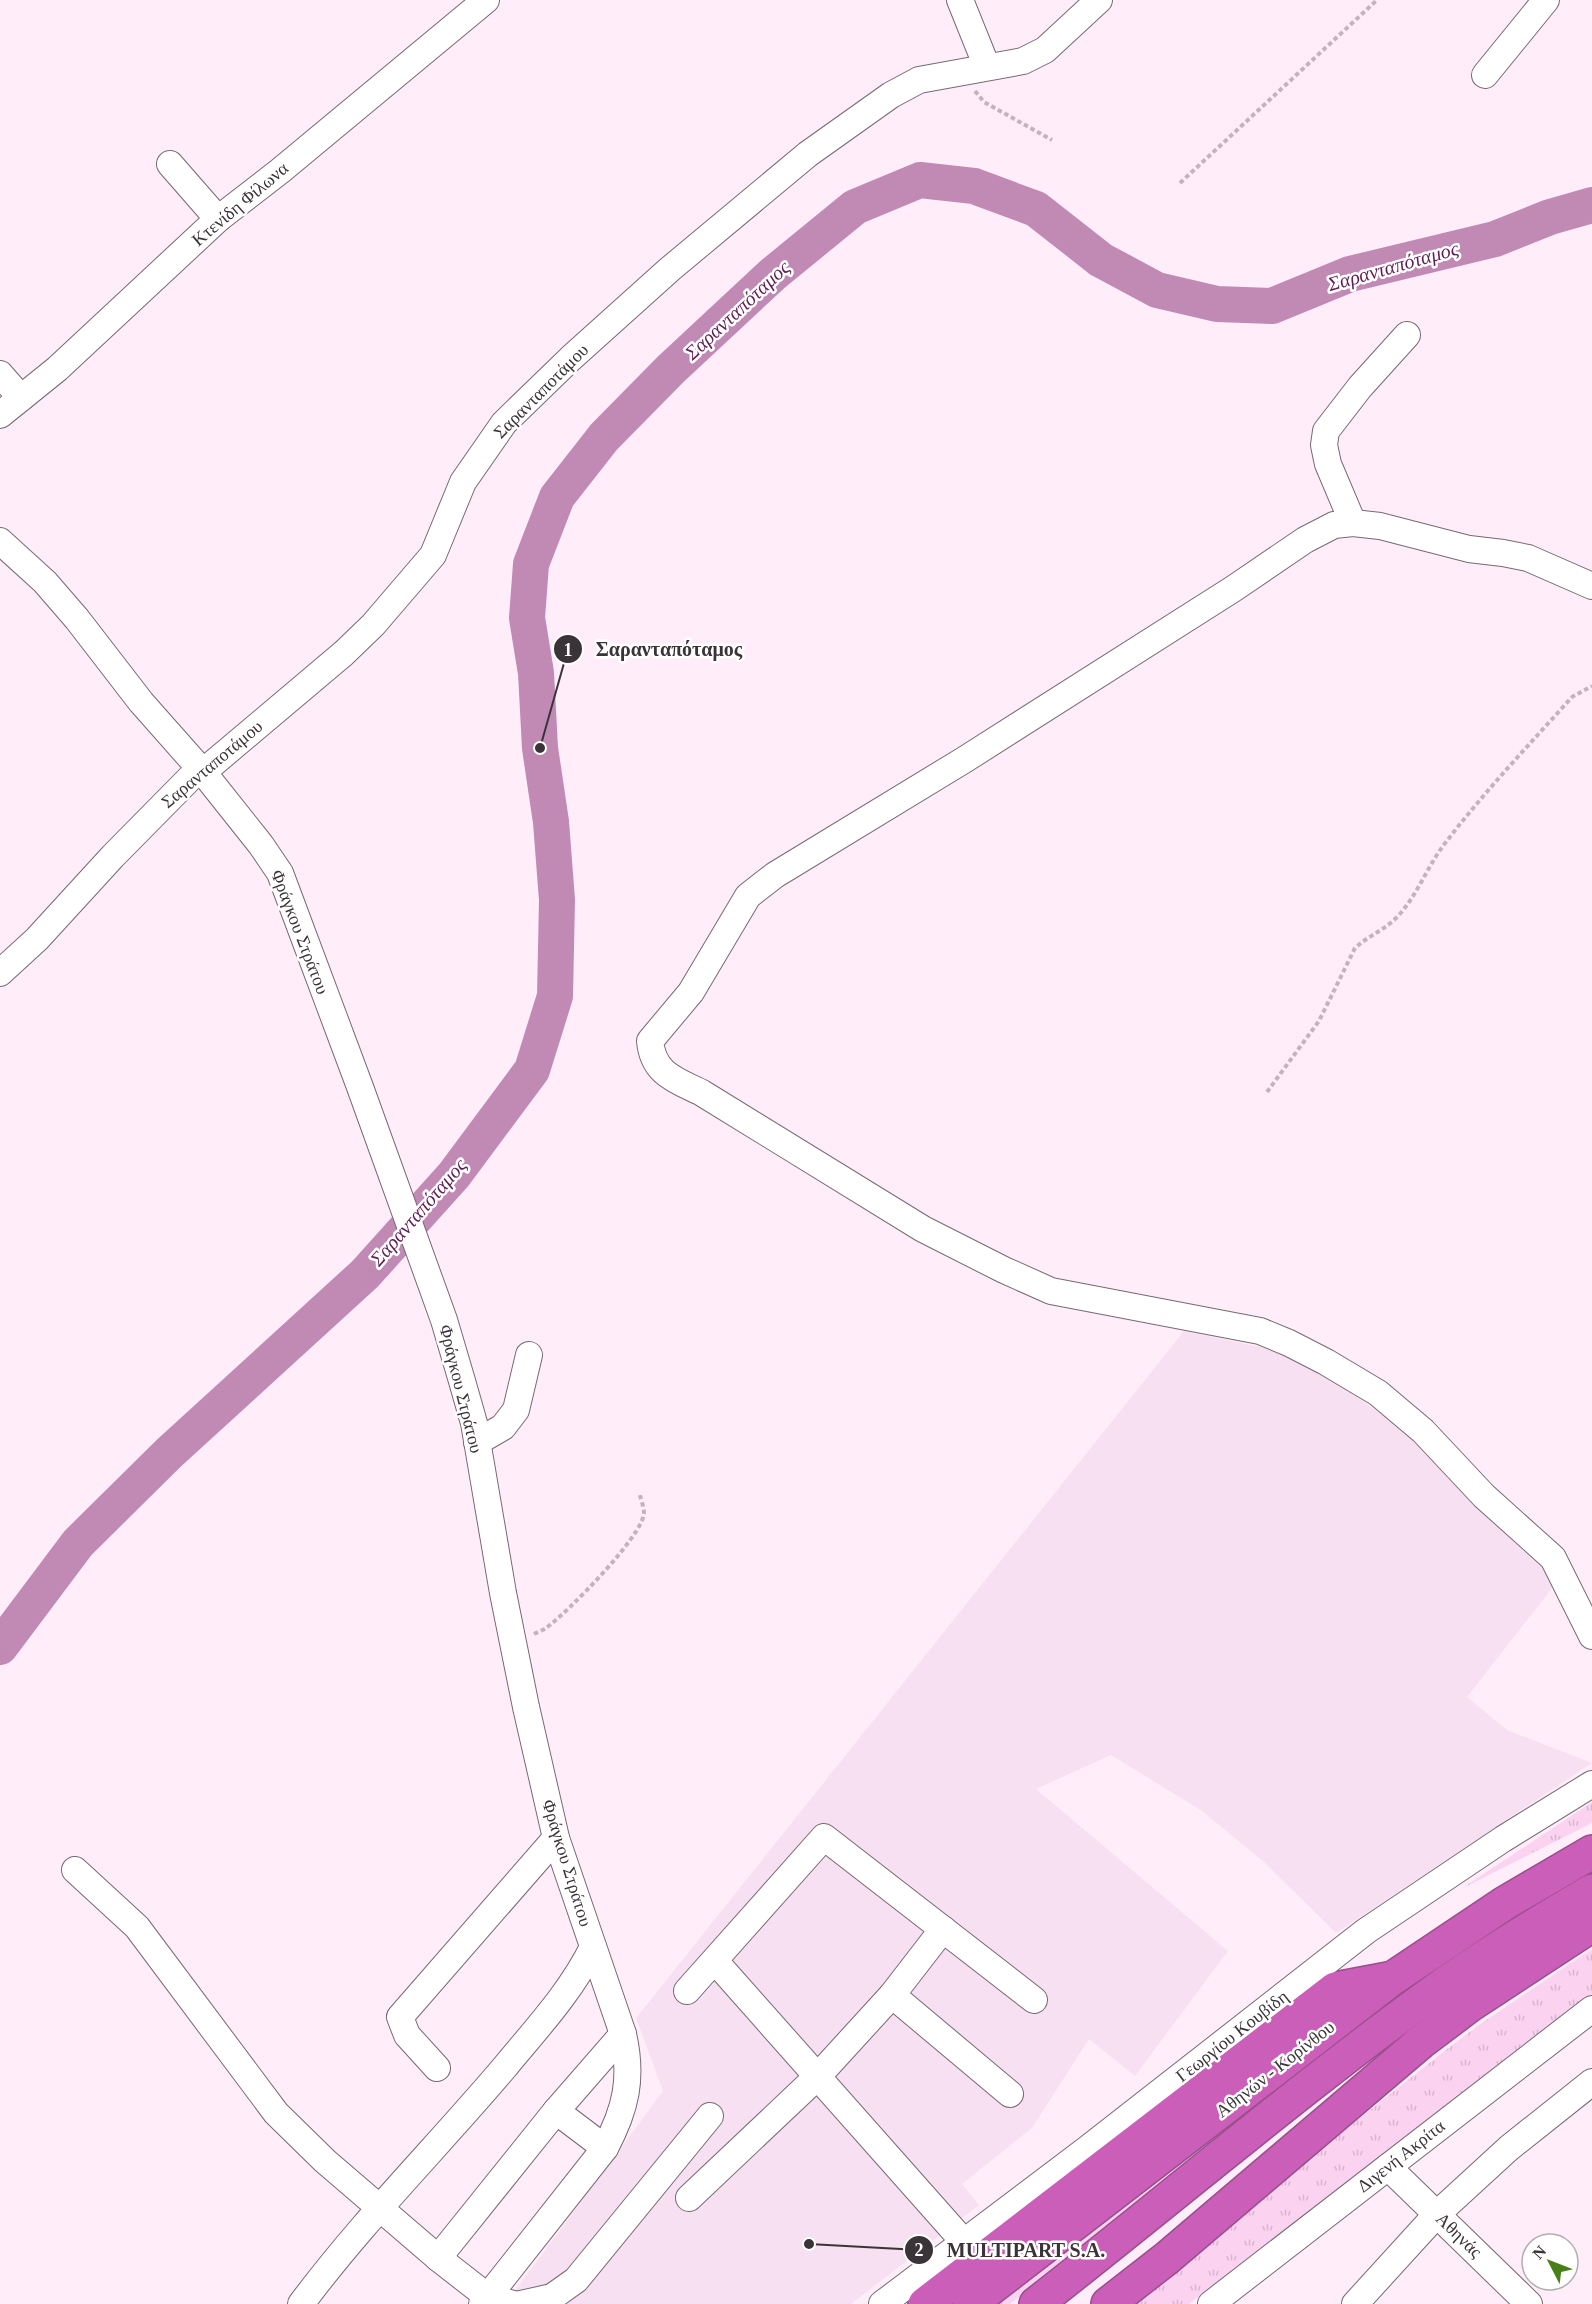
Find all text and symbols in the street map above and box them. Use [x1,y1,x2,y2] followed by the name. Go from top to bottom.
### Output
[188,158,293,250] street label: Κτενίδη Φίλωνα
[1324,237,1462,296] water label: Σαρανταπόταμος
[679,255,795,365] water label: Σαρανταπόταμος
[490,340,592,442] street label: Σαρανταποτάμου
[553,630,754,668] callout: Σαρανταπόταμος
[596,638,743,661] text: Σαρανταπόταμος
[564,640,573,660] text: 1
[158,716,267,812] street label: Σαρανταποτάμου
[267,867,333,997] street label: Φράγκου Στράτου
[365,1153,472,1272] water label: Σαρανταπόταμος
[435,1323,487,1455] street label: Φράγκου Στράτου
[538,1797,596,1929] street label: Φράγκου Στράτου
[1172,1986,1292,2086] street label: Γεωργίου Κουβίδη
[1212,2017,1338,2121] street label: Αθηνών - Κορίνθου
[1353,2115,1449,2196] street label: Διγενή Ακρίτα
[1432,2208,1486,2262] street label: Αθηνάς
[904,2231,1117,2269] callout: MULTIPART S.A.
[1520,2232,1580,2292] north arrow
[947,2239,1105,2261] text: MULTIPART S.A.
[915,2240,924,2260] text: 2
[1529,2242,1550,2262] text: N

